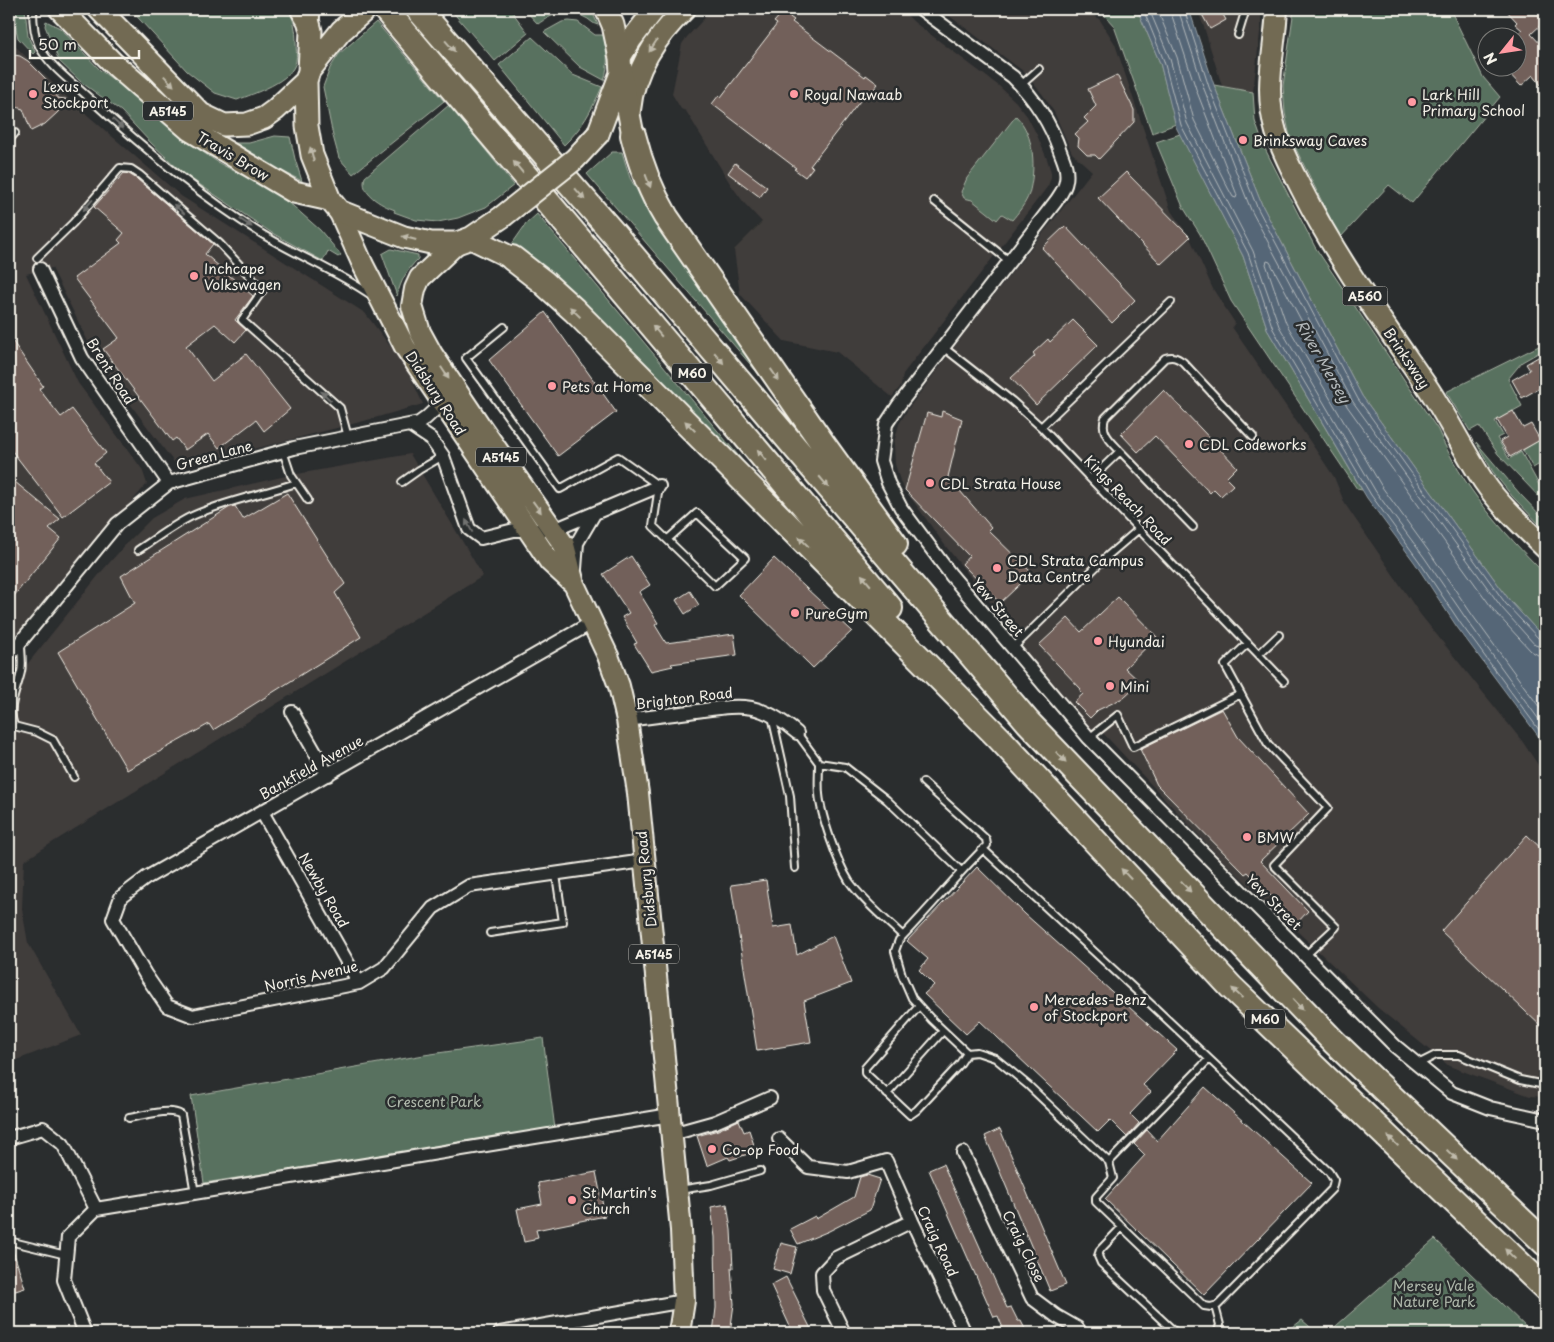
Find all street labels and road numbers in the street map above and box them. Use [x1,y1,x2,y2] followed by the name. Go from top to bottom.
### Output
[143,102,193,120] road number: A5145
[193,126,273,186] street label: Travis Brow
[1342,286,1388,306] road number: A560
[1379,323,1435,393] street label: Brinksway
[82,333,140,409] street label: Brent Road
[401,347,471,439] street label: Didsbury Road
[672,363,712,382] road number: M60
[173,435,255,475] street label: Green Lane
[476,448,526,467] road number: A5145
[1079,450,1177,550] street label: Kings Reach Road
[967,573,1029,641] street label: Yew Street
[634,682,734,714] street label: Brighton Road
[255,730,367,804] street label: Bankfield Avenue
[631,830,661,928] street label: Didsbury Road
[294,848,354,932] street label: Newby Road
[1241,869,1307,935] street label: Yew Street
[629,944,679,964] road number: A5145
[262,955,360,997] street label: Norris Avenue
[1245,1010,1285,1028] road number: M60
[912,1202,964,1280] street label: Craig Road
[998,1207,1050,1285] street label: Craig Close

